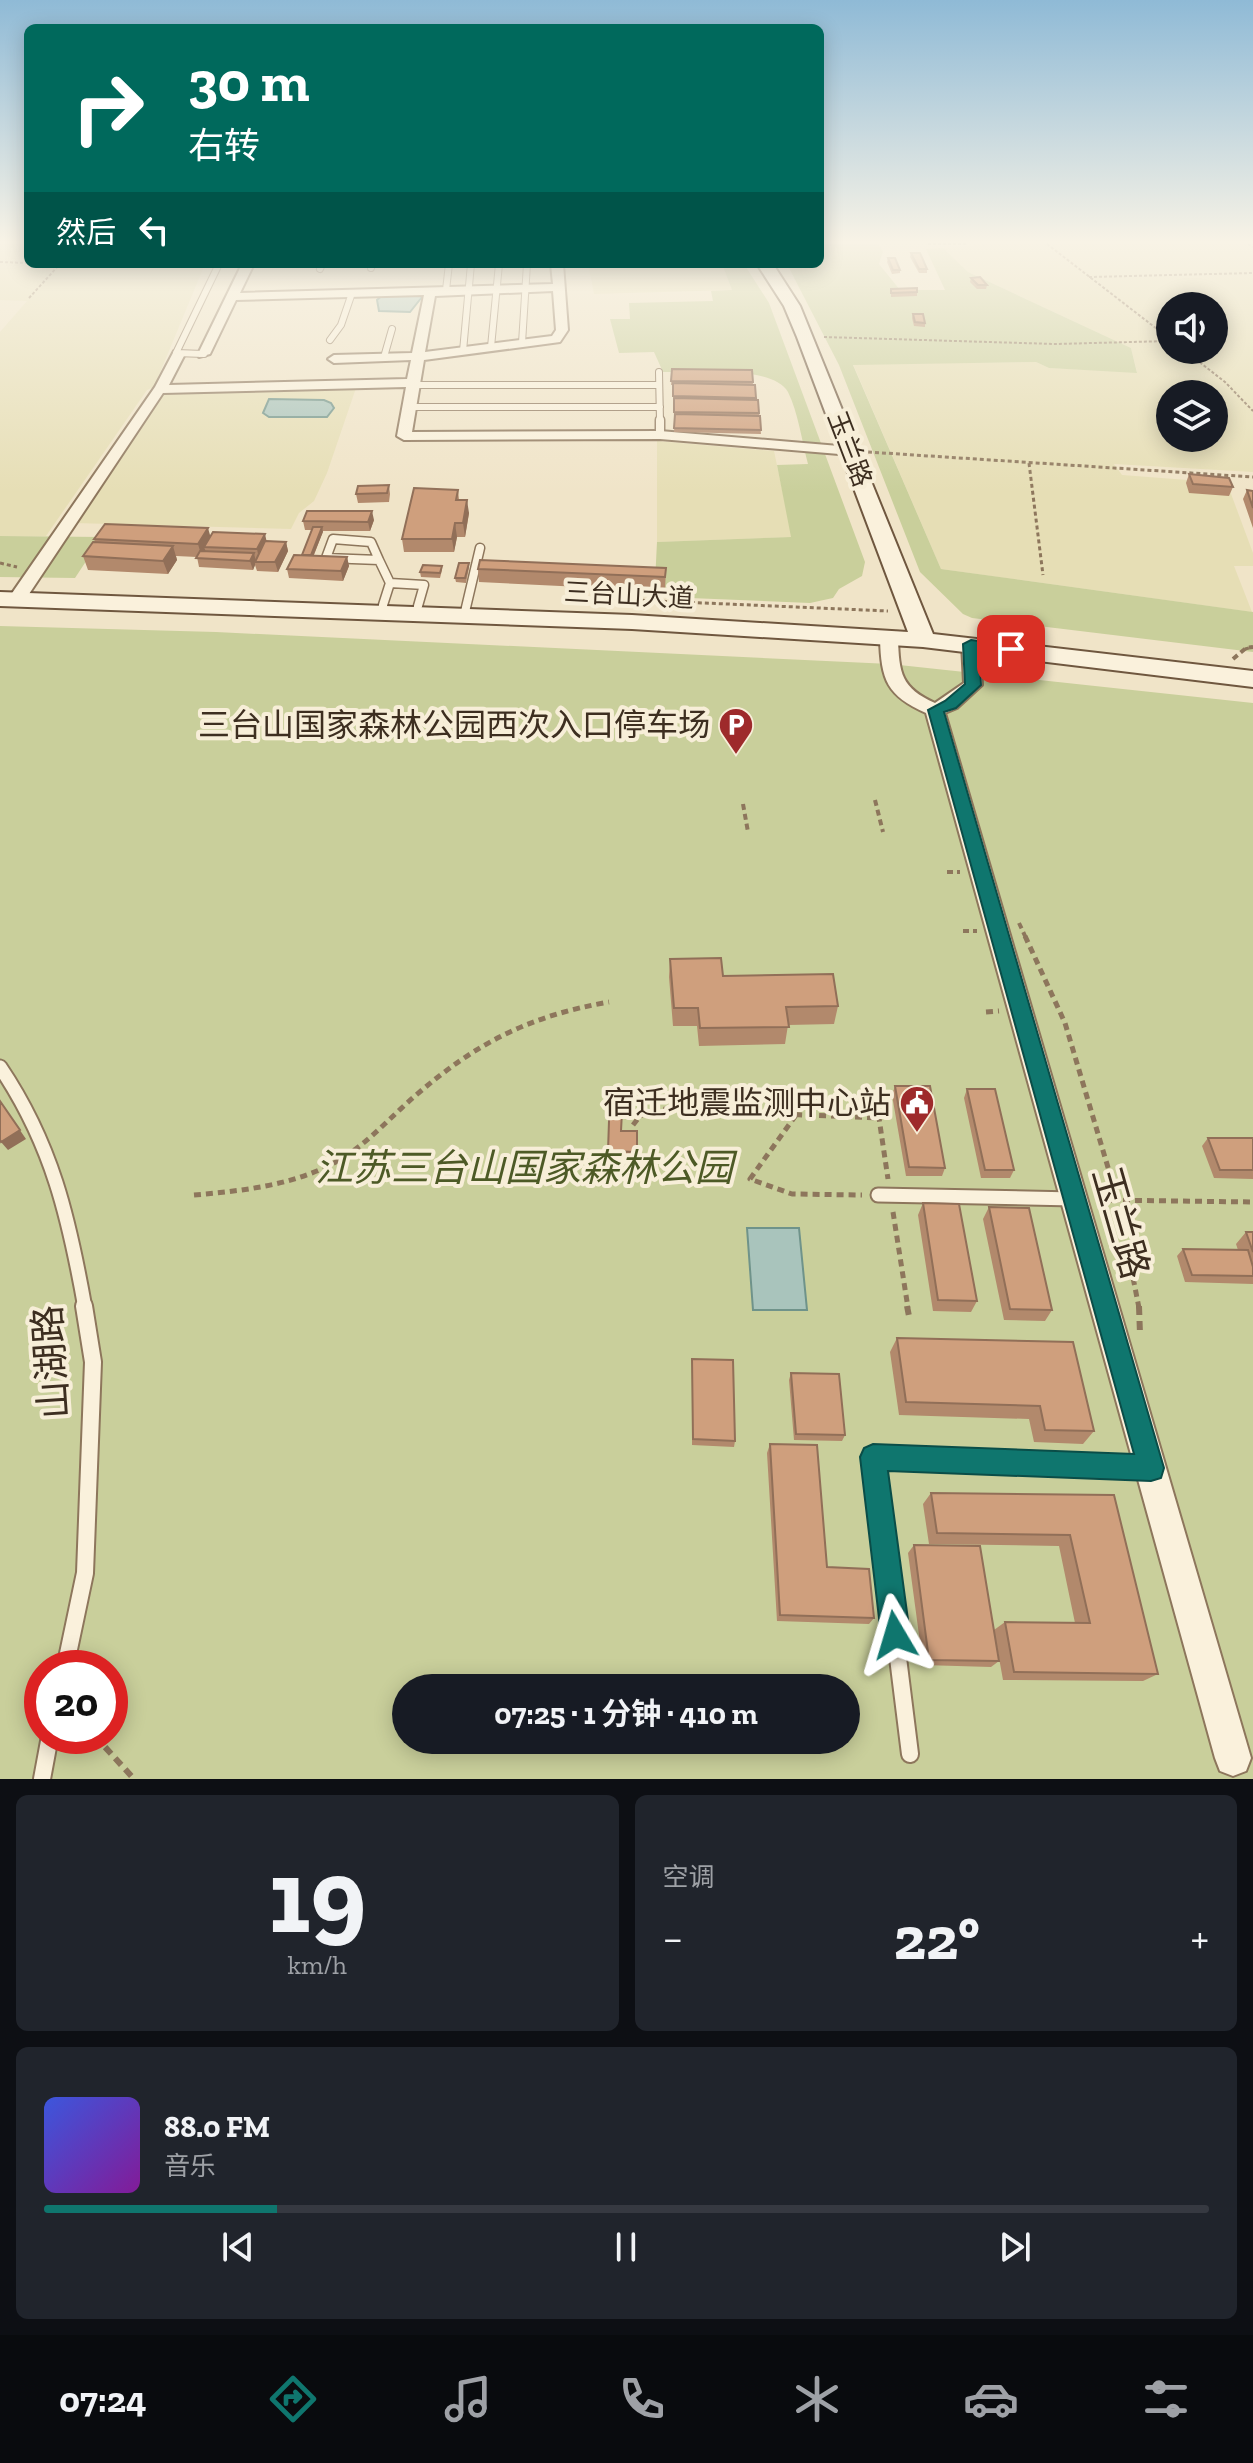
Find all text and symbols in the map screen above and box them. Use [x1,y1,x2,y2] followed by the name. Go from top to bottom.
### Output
[188,48,310,115] text: 30 m
[56,56,160,160] icon: right
[188,124,260,167] text: 右转
[132,208,176,252] icon: left
[56,215,116,251] text: 然后
[1156,292,1228,452] map controls
[1156,292,1228,364] button: sound
[1156,380,1228,452] button: layers
[821,407,879,491] street label: 玉兰路
[563,576,695,614] street label: 三台山大道
[977,615,1045,683] pin
[989,627,1033,671] icon: arrive
[198,706,710,744] place label: 三台山国家森林公园西次入口停车场
[717,706,755,756] parking icon: 三台山国家森林公园西次入口停车场
[603,1084,891,1122] place label: 宿迁地震监测中心站
[898,1084,936,1134] public building icon: 宿迁地震监测中心站
[315,1145,738,1191] park label: 江苏三台山国家森林公园
[1083,1162,1159,1284] street label: 玉兰路
[24,1304,78,1420] street label: 山湖路
[853,1593,937,1677] position arrow
[24,1650,128,1754] speed limit sign: 20
[494,1696,758,1732] text: 07:25 · 1 分钟 · 410 m
[268,1834,366,1959] text: 19
[663,1861,715,1893] text: 空调
[894,1902,980,1974] text: 22°
[663,1911,683,1964] text: −
[1190,1911,1209,1964] text: +
[288,1949,347,1981] text: km/h
[164,2109,270,2145] text: 88.0 FM
[164,2150,216,2182] text: 音乐
[216,2225,260,2269] icon: previous
[604,2225,648,2269] icon: pause
[993,2225,1037,2269] icon: next
[265,2371,321,2427] icon: directions
[440,2371,496,2427] icon: music
[614,2371,670,2427] icon: phone
[789,2371,845,2427] icon: climate
[963,2371,1019,2427] icon: car
[1138,2371,1194,2427] icon: filters
[59,2378,147,2421] text: 07:24

